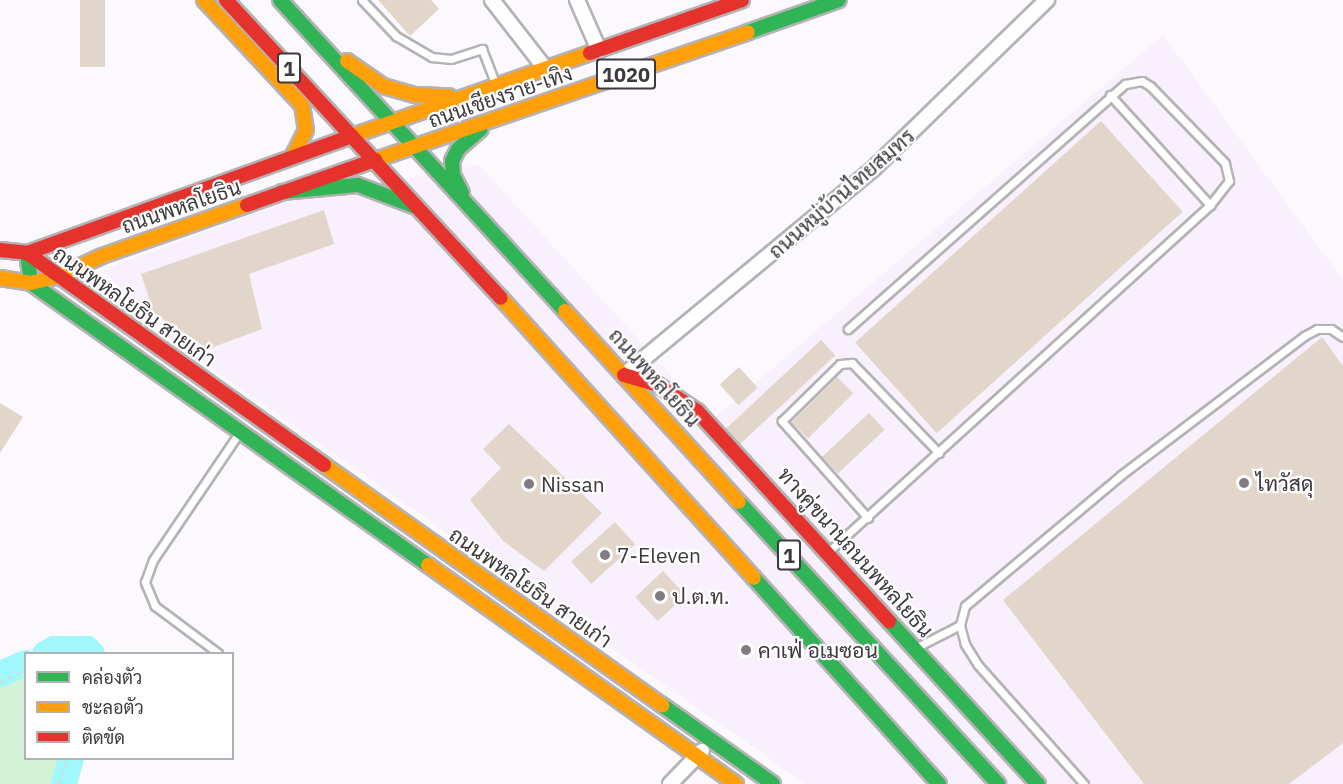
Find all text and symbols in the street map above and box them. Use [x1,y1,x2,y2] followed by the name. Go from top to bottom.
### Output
[277,51,301,85] road number: 1
[596,57,656,91] road number: 1020
[425,60,575,132] street label: ถนนเชียงราย-เทิง
[763,123,919,263] street label: ถนนหมู่บ้านไทยสมุทร
[118,174,244,238] street label: ถนนพหลโยธิน
[49,240,221,372] street label: ถนนพหลโยธิน สายเก่า
[604,322,706,432] street label: ถนนพหลโยธิน
[773,462,939,642] street label: ทางคู่ขนานถนนพหลโยธิน
[1256,470,1313,496] place label: ไทวัสดุ
[541,471,605,497] place label: Nissan
[1237,476,1251,490] marker: ไทวัสดุ
[522,477,536,491] marker: Nissan
[445,521,617,653] street label: ถนนพหลโยธิน สายเก่า
[777,538,801,572] road number: 1
[617,542,701,568] place label: 7-Eleven
[598,548,612,562] marker: 7-Eleven
[672,583,729,609] place label: ป.ต.ท.
[653,589,667,603] marker: ป.ต.ท.
[758,637,878,663] place label: คาเฟ่ อเมซอน
[739,643,753,657] marker: คาเฟ่ อเมซอน
[24,652,234,760] legend
[82,666,142,689] text: คล่องตัว
[82,696,144,719] text: ชะลอตัว
[82,726,125,749] text: ติดขัด

